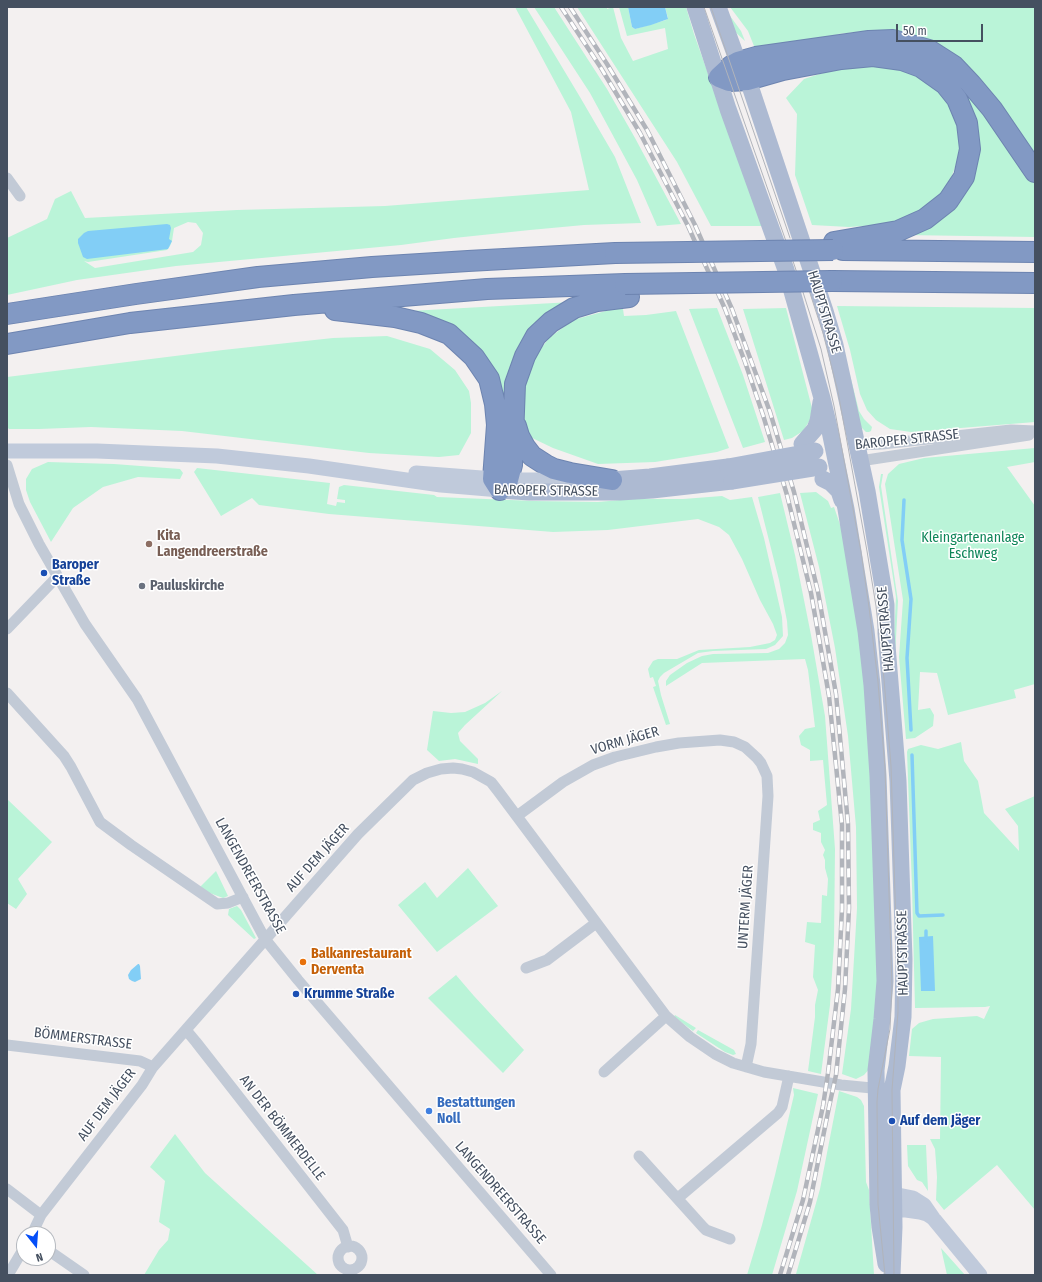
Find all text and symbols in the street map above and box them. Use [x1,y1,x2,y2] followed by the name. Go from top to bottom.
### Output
[898,16,985,42] scale bar
[903,24,927,38] text: 50 m
[803,269,845,355] street label: HAUPTSTRASSE
[854,426,960,454] street label: BAROPER STRASSE
[494,482,598,500] street label: BAROPER STRASSE
[157,528,268,560] place label: Kita Langendreerstraße
[921,530,1025,562] park label: Kleingartenanlage Eschweg
[144,539,154,549] marker: Kita Langendreerstraße
[52,557,99,590] place label: Baroper Straße
[39,568,49,578] marker: Baroper Straße
[150,578,224,594] place label: Pauluskirche
[137,581,147,591] marker: Pauluskirche
[874,586,898,672] street label: HAUPTSTRASSE
[589,723,661,759] street label: VORM JÄGER
[211,815,289,937] street label: LANGENDREERSTRASSE
[283,820,353,896] street label: AUF DEM JÄGER
[735,865,757,949] street label: UNTERM JÄGER
[894,910,912,996] street label: HAUPTSTRASSE
[311,946,412,978] place label: Balkanrestaurant Derventa
[298,957,308,967] marker: Balkanrestaurant Derventa
[304,986,395,1002] place label: Krumme Straße
[291,989,301,999] marker: Krumme Straße
[33,1025,133,1053] street label: BÖMMERSTRASSE
[74,1066,140,1144] street label: AUF DEM JÄGER
[236,1072,328,1184] street label: AN DER BÖMMERDELLE
[437,1095,515,1128] place label: Bestattungen Noll
[424,1106,434,1116] marker: Bestattungen Noll
[900,1113,980,1129] place label: Auf dem Jäger
[887,1116,897,1126] marker: Auf dem Jäger
[451,1138,549,1248] street label: LANGENDREERSTRASSE
[16,1226,56,1266] north arrow
[34,1250,44,1264] text: N

